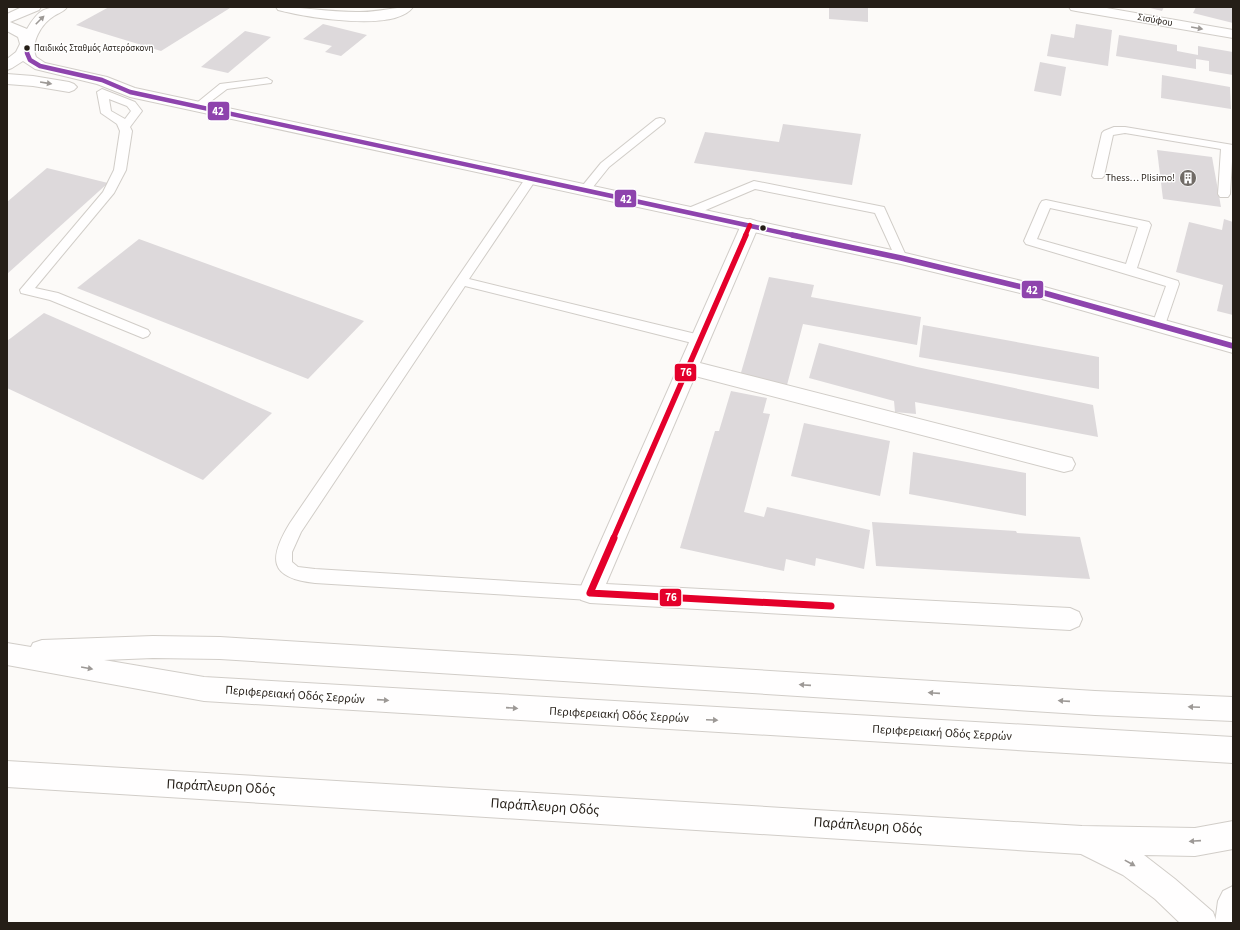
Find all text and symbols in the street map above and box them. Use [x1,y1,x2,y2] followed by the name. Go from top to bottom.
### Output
[1136,10,1174,30] street label: Σισύφου
[35,15,45,25] one-way arrow
[1191,25,1203,31] one-way arrow
[34,42,153,55] place label: Παιδικός Σταθμός Αστερόσκονη
[22,43,32,53] marker: Παιδικός Σταθμός Αστερόσκονη
[40,80,52,86] one-way arrow
[207,101,230,121] line badge: 42
[212,104,224,119] text: 42
[1178,168,1198,188] building icon: Thess… Plisimo!
[1105,171,1175,185] place label: Thess… Plisimo!
[614,189,637,208] line badge: 42
[620,192,632,207] text: 42
[758,223,768,233] unlabelled marker
[1021,280,1044,299] line badge: 42
[1026,283,1038,298] text: 42
[674,363,697,382] line badge: 76
[680,365,692,380] text: 76
[659,588,682,607] line badge: 76
[665,590,677,605] text: 76
[81,666,93,672] one-way arrow
[225,682,366,708] street label: Περιφερειακή Οδός Σερρών
[799,682,811,689] one-way arrow
[928,690,940,697] one-way arrow
[376,697,389,704] one-way arrow
[1058,698,1070,705] one-way arrow
[549,703,690,727] street label: Περιφερειακή Οδός Σερρών
[1188,704,1200,711] one-way arrow
[506,705,518,712] one-way arrow
[706,717,718,724] one-way arrow
[872,721,1013,745] street label: Περιφερειακή Οδός Σερρών
[166,774,276,800] street label: Παράπλευρη Οδός
[490,793,600,821] street label: Παράπλευρη Οδός
[813,812,923,840] street label: Παράπλευρη Οδός
[1188,838,1201,845] one-way arrow
[1124,860,1136,867] one-way arrow

